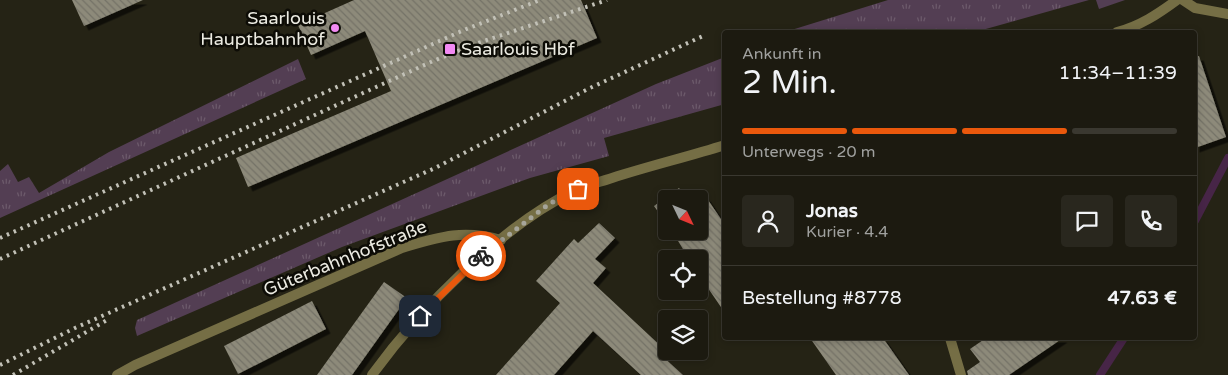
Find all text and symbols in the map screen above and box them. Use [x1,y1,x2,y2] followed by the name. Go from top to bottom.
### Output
[200,7,325,50] place label: Saarlouis Hauptbahnhof
[329,22,341,34] marker: Saarlouis Hauptbahnhof
[461,38,575,60] place label: Saarlouis Hbf
[443,42,457,56] marker: Saarlouis Hbf
[742,44,822,64] text: Ankunft in
[1058,62,1177,84] text: 11:34–11:39
[742,64,837,102] text: 2 Min.
[742,142,875,162] text: Unterwegs · 20 m
[557,168,599,210] pin
[564,175,592,203] icon: bag
[658,190,708,240] north arrow
[658,190,708,360] map controls
[742,195,794,247] button: person
[1061,195,1113,247] button: chat
[1125,195,1177,247] button: phone
[806,200,858,222] text: Jonas
[260,215,430,301] street label: Güterbahnhofstraße
[806,222,888,242] text: Kurier · 4.4
[456,231,506,281] courier
[467,242,495,270] icon: bike
[658,250,708,300] button: locate
[742,287,902,309] text: Bestellung #8778
[1107,287,1177,309] text: 47.63 €
[399,295,441,337] pin
[406,302,434,330] icon: home
[658,310,708,360] button: layers

